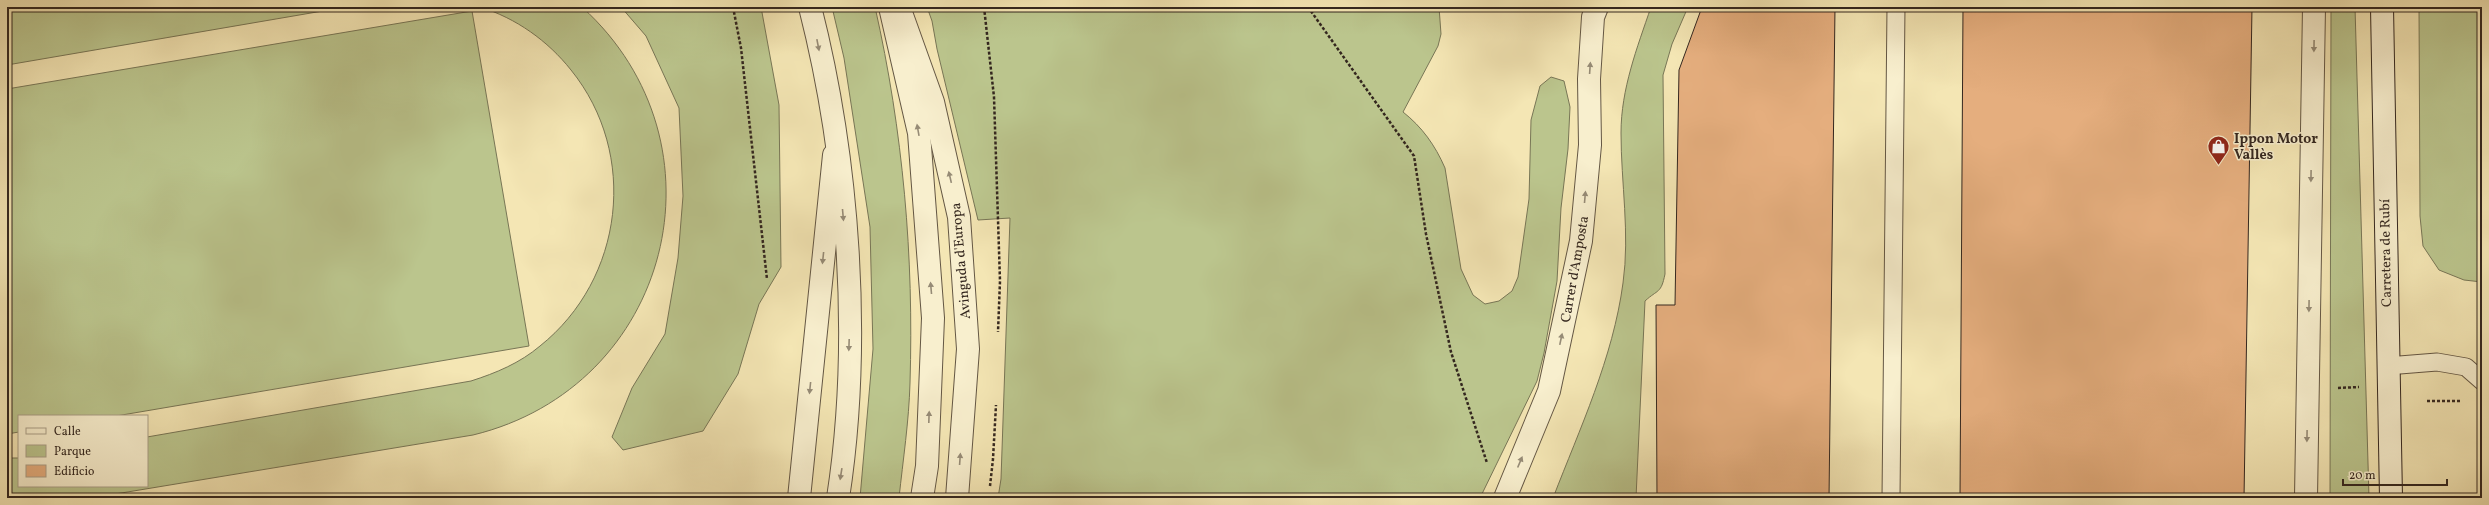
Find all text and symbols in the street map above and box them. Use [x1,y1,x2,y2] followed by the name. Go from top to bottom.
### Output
[816,39,822,51] one-way arrow
[2310,40,2317,52] one-way arrow
[1586,62,1593,74] one-way arrow
[914,124,920,136] one-way arrow
[2234,130,2318,165] place label: Ippon Motor Vallès
[2206,133,2232,166] shop icon: Ippon Motor Vallès
[947,170,953,183] one-way arrow
[2308,170,2314,183] one-way arrow
[1582,191,1589,203] one-way arrow
[2376,198,2397,307] street label: Carretera de Rubí
[947,202,976,320] street label: Avinguda d'Europa
[840,209,846,221] one-way arrow
[1557,214,1594,324] street label: Carrer d'Amposta
[820,252,826,264] one-way arrow
[927,282,934,294] one-way arrow
[2306,300,2312,313] one-way arrow
[1558,333,1564,345] one-way arrow
[845,339,852,351] one-way arrow
[806,382,813,394] one-way arrow
[926,410,932,423] one-way arrow
[18,415,148,487] legend
[54,424,81,440] text: Calle
[2304,430,2310,443] one-way arrow
[54,444,91,460] text: Parque
[957,453,964,465] one-way arrow
[1517,456,1523,467] one-way arrow
[2343,461,2447,487] scale bar
[54,464,94,480] text: Edificio
[838,468,844,480] one-way arrow
[2349,468,2376,484] text: 20 m

